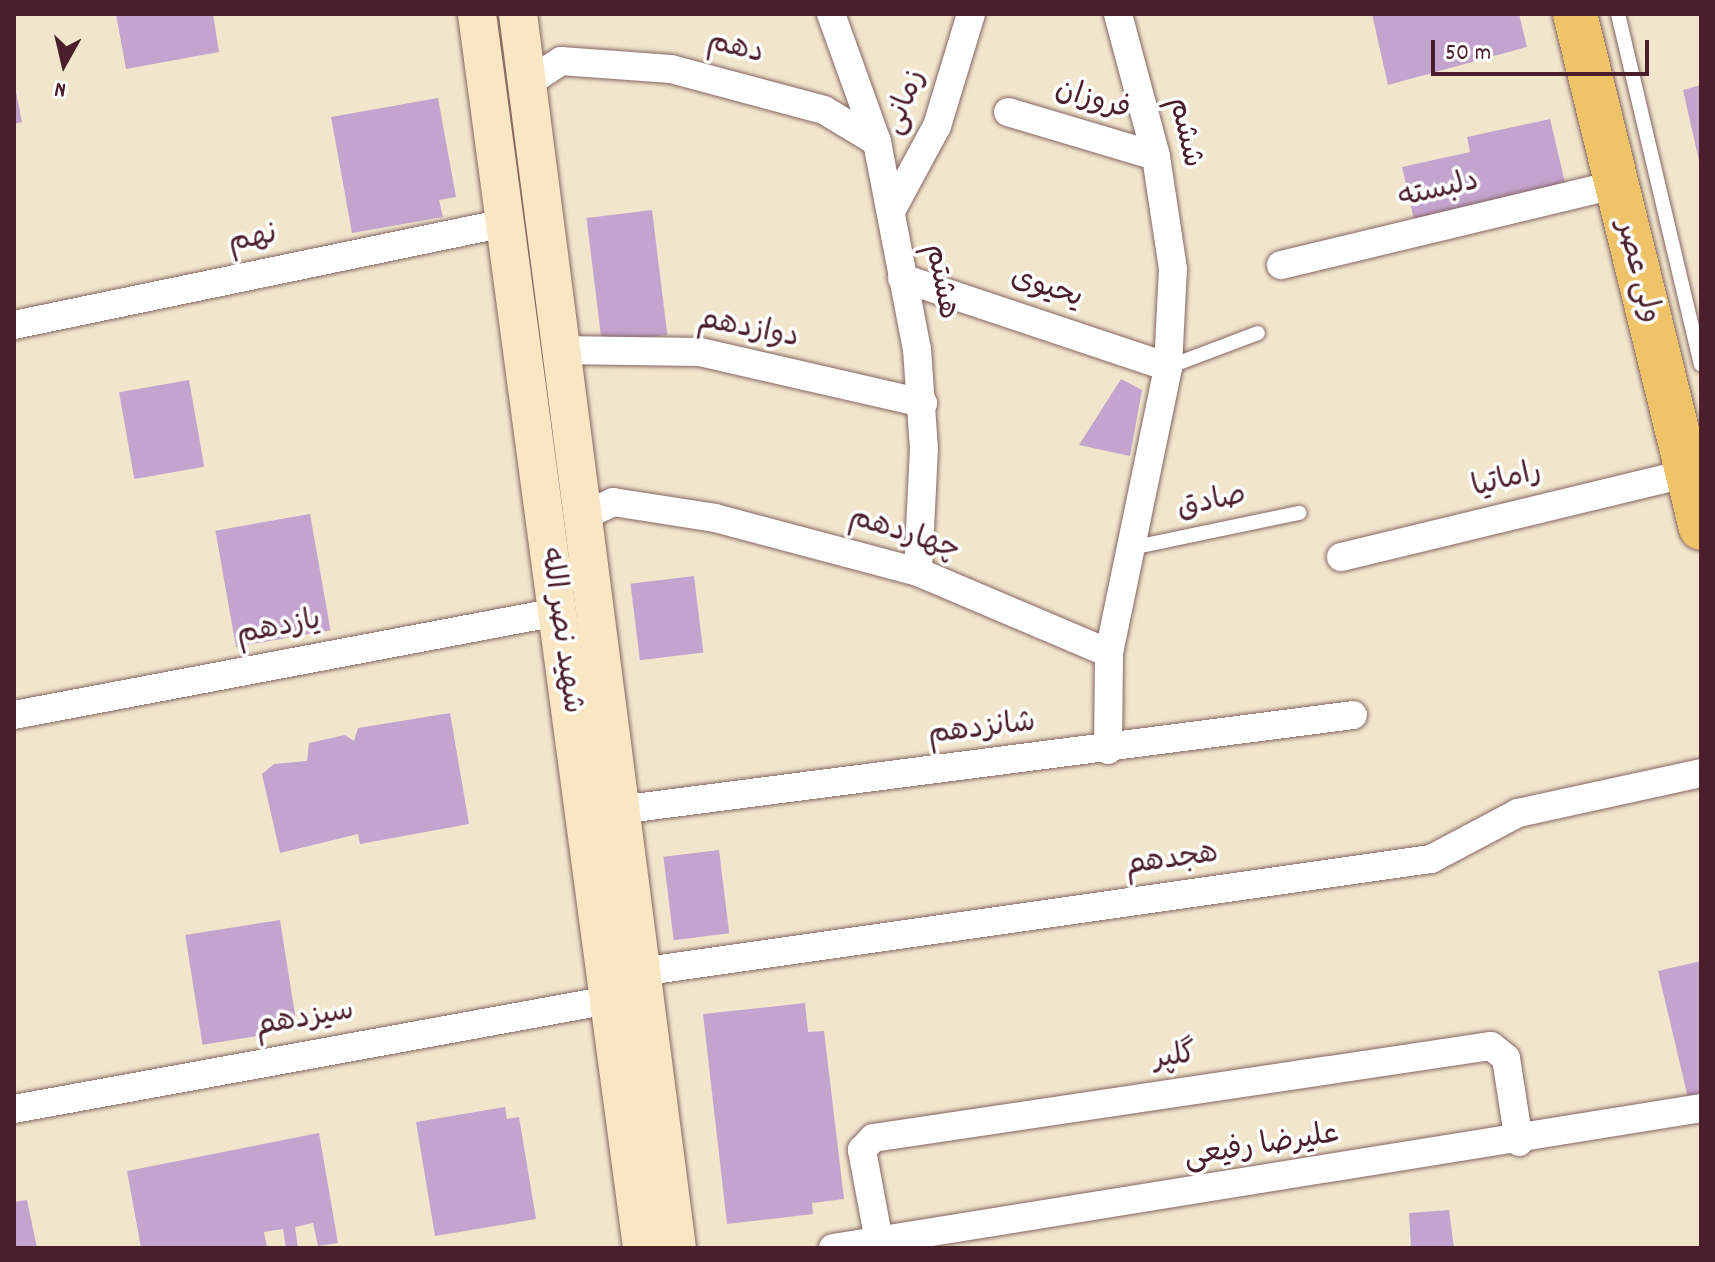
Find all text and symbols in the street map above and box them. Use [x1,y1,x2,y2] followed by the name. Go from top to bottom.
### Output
[24,24,104,104] north arrow
[1435,24,1653,74] scale bar
[703,26,767,74] street label: دهم
[1445,37,1491,71] text: 50 m
[878,65,936,141] street label: زمانی
[53,72,68,104] text: N
[1050,74,1134,130] street label: فروزان
[1157,94,1209,172] street label: ششم
[1395,165,1483,219] street label: دلبسته
[1605,217,1667,327] street label: ولی عصر
[225,218,281,264] street label: نهم
[914,241,964,323] street label: هشتم
[1005,261,1087,319] street label: یحیوی
[694,304,802,358] street label: دوازدهم
[1468,456,1546,508] street label: راماتیا
[1174,479,1250,529] street label: صادق
[844,501,964,571] street label: چهاردهم
[530,546,588,716] street label: شهید نصر الله
[234,604,324,656] street label: یازدهم
[926,707,1038,755] street label: شانزدهم
[1123,838,1221,886] street label: هجدهم
[253,995,357,1047] street label: سیزدهم
[1151,1038,1199,1080] street label: گلپر
[1182,1118,1342,1178] street label: علیرضا رفیعی

